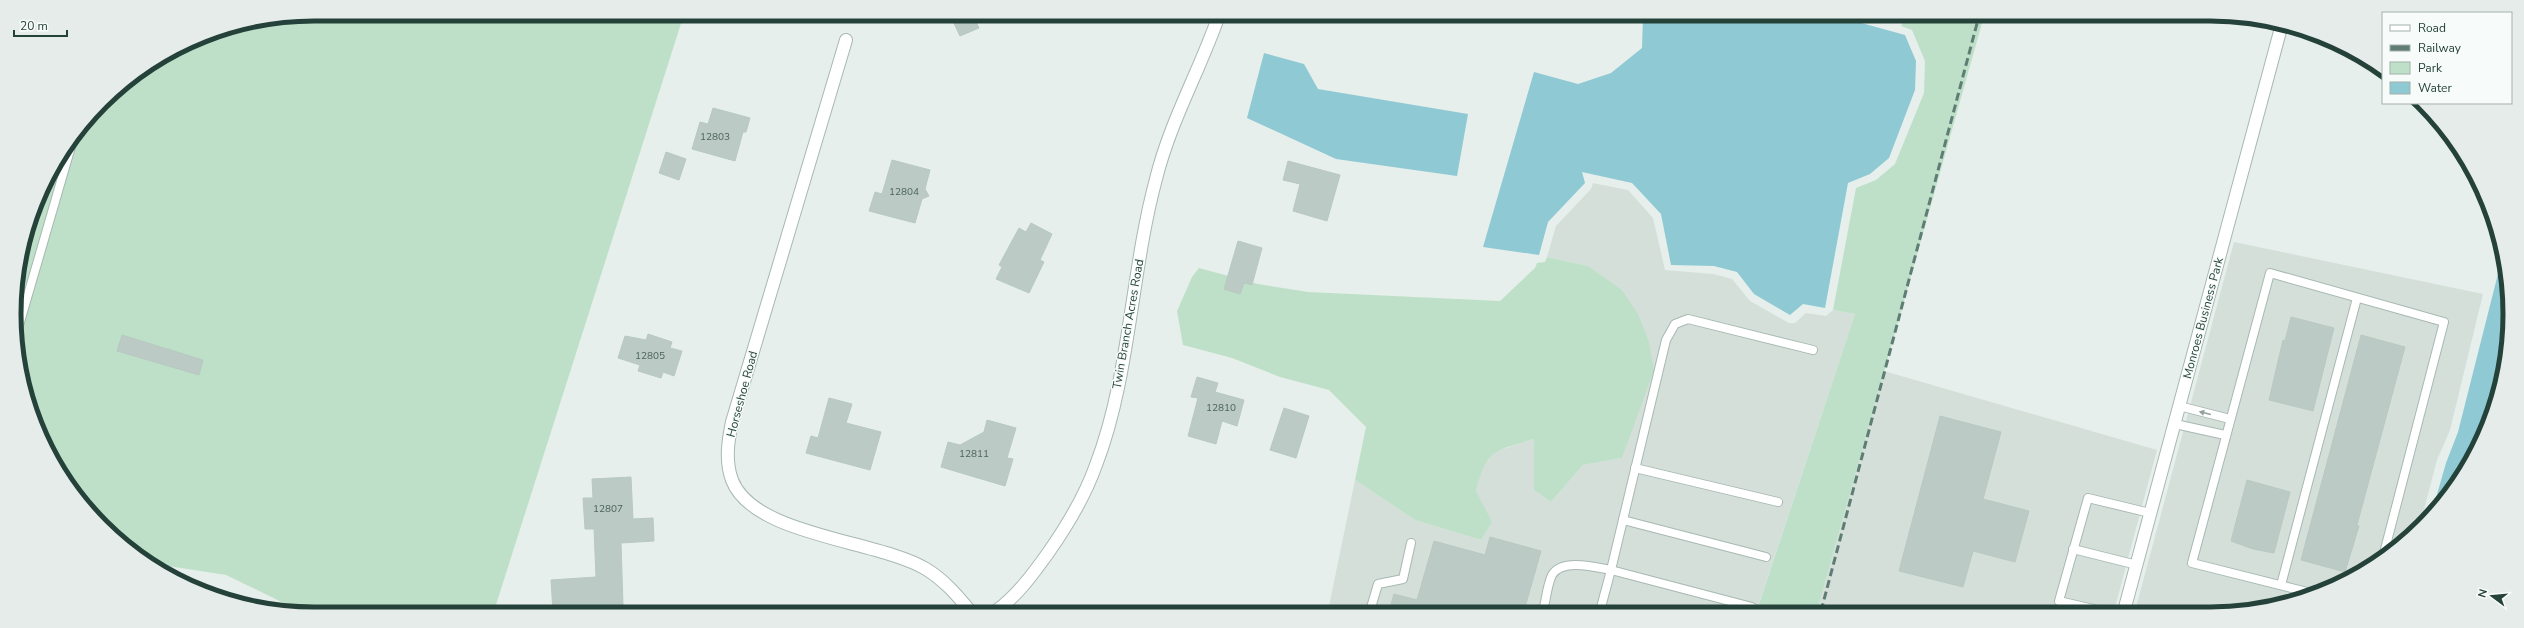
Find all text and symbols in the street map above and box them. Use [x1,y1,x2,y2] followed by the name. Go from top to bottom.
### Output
[14,12,67,38] scale bar
[2382,12,2512,104] legend
[20,18,48,34] text: 20 m
[2418,20,2446,36] text: Road
[2418,40,2462,56] text: Railway
[2418,60,2443,76] text: Park
[2418,80,2452,96] text: Water
[700,130,730,144] house number: 12803
[889,185,919,199] house number: 12804
[2179,255,2227,380] street label: Monroes Business Park
[1109,258,1147,390] street label: Twin Branch Acres Road
[635,349,665,363] house number: 12805
[723,349,761,439] street label: Horseshoe Road
[1206,401,1236,415] house number: 12810
[2198,409,2211,415] one-way arrow
[959,447,989,461] house number: 12811
[593,502,623,516] house number: 12807
[2472,576,2512,616] north arrow
[2475,587,2491,599] text: N

